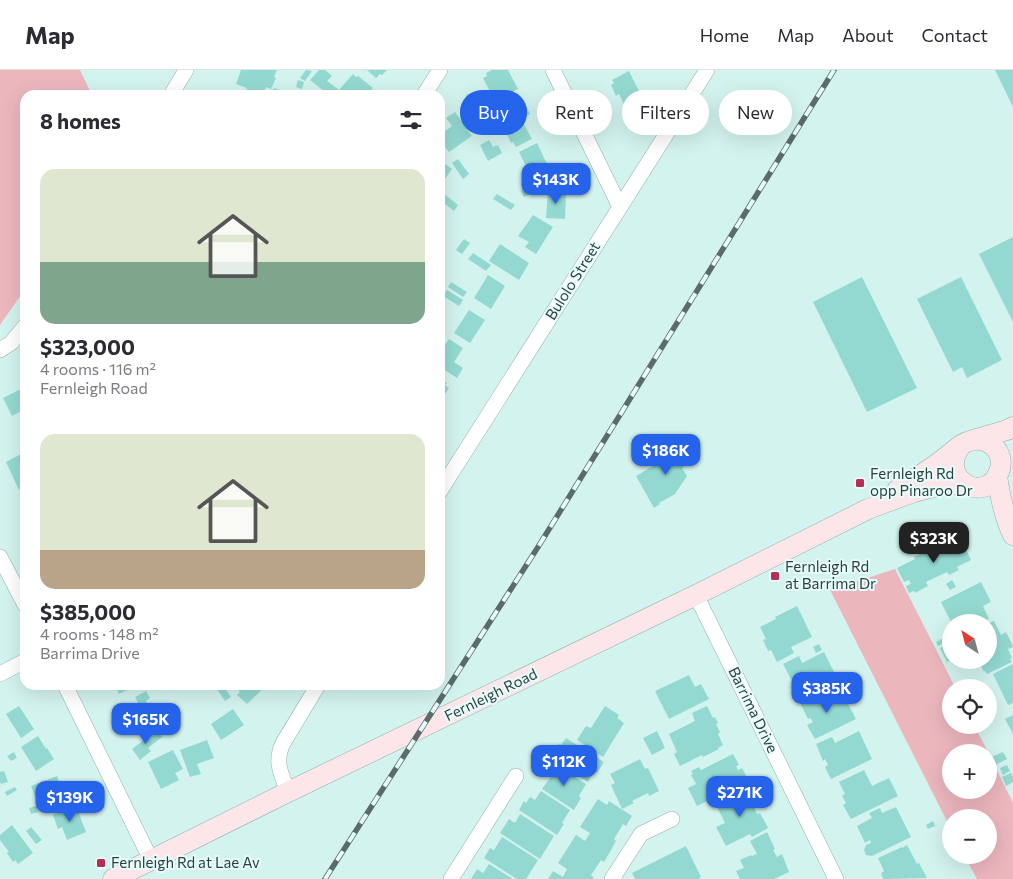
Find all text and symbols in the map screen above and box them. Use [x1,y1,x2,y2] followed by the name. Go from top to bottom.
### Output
[25,20,75,49] text: Map
[700,24,749,46] text: Home
[777,24,814,46] text: Map
[842,24,894,46] text: About
[922,24,988,46] text: Contact
[460,90,527,135] chip: Buy
[537,90,612,135] chip: Rent
[622,90,709,135] chip: Filters
[719,90,792,135] chip: New
[397,106,425,134] icon: filters
[40,108,121,133] text: 8 homes
[521,162,591,205] pin: $143K
[533,169,579,188] text: $143K
[188,201,278,291] icon: home
[541,238,603,323] street label: Bulolo Street
[40,334,135,359] text: $323,000
[40,359,156,378] text: 4 rooms · 116 m²
[40,378,148,397] text: Fernleigh Road
[631,434,701,476] pin: $186K
[642,440,690,459] text: $186K
[870,464,973,499] place label: Fernleigh Rd opp Pinaroo Dr
[188,466,278,556] icon: home
[854,477,866,489] marker: Fernleigh Rd opp Pinaroo Dr
[899,522,969,564] pin: $323K
[910,528,958,547] text: $323K
[785,557,876,592] place label: Fernleigh Rd at Barrima Dr
[769,570,781,582] marker: Fernleigh Rd at Barrima Dr
[40,599,136,624] text: $385,000
[942,614,998,669] north arrow
[942,614,997,864] map controls
[40,624,159,643] text: 4 rooms · 148 m²
[40,643,140,662] text: Barrima Drive
[441,664,540,724] street label: Fernleigh Road
[725,664,782,756] street label: Barrima Drive
[792,672,862,714] pin: $385K
[803,678,851,697] text: $385K
[942,679,997,734] button: locate
[111,702,181,745] pin: $165K
[123,709,169,728] text: $165K
[529,744,599,787] pin: $112K
[942,744,997,799] button: +
[542,751,586,770] text: $112K
[705,776,775,818] pin: $271K
[35,780,105,823] pin: $139K
[717,782,763,801] text: $271K
[47,787,93,806] text: $139K
[942,809,997,864] button: −
[111,853,260,871] place label: Fernleigh Rd at Lae Av
[95,857,107,869] marker: Fernleigh Rd at Lae Av

